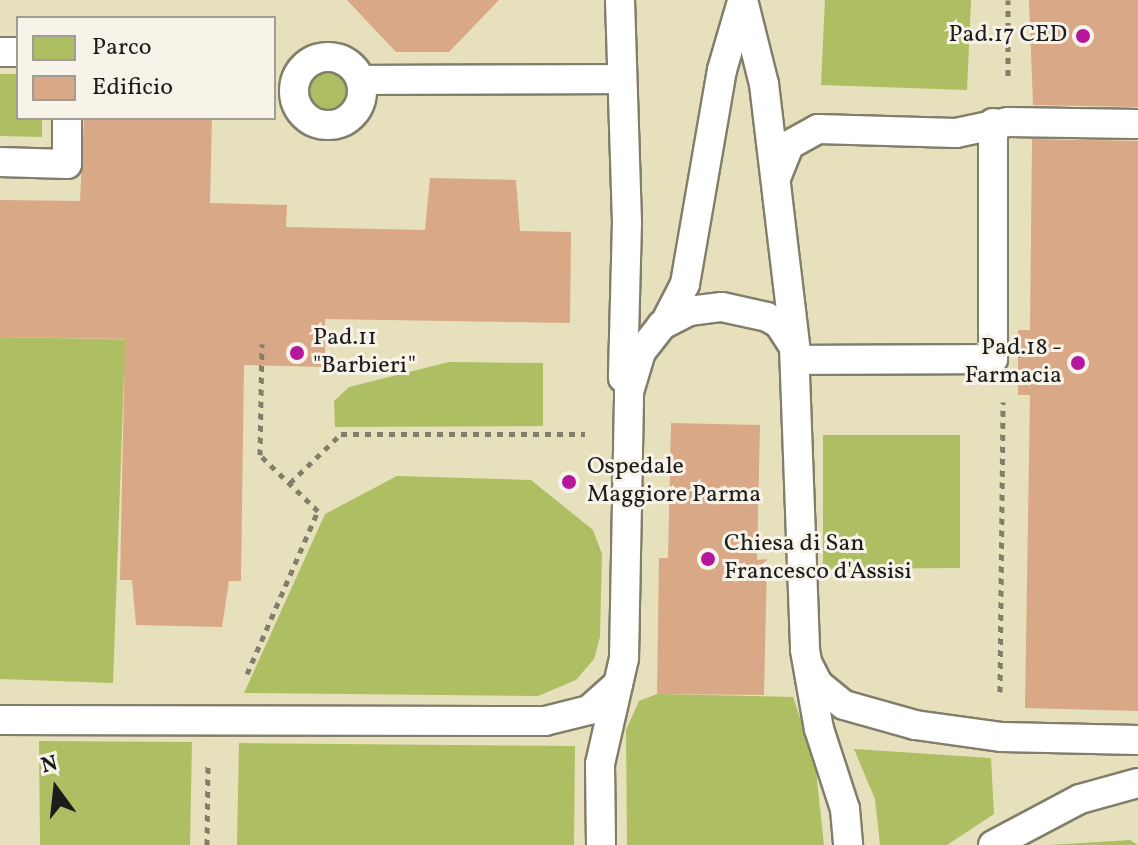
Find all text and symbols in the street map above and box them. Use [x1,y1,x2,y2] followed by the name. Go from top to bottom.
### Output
[16,16,276,120] legend
[949,22,1067,50] place label: Pad.17 CED
[1074,27,1092,45] marker: Pad.17 CED
[92,31,151,65] text: Parco
[92,71,173,105] text: Edificio
[313,325,416,381] place label: Pad.11 "Barbieri"
[965,335,1062,391] place label: Pad.18 - Farmacia
[288,344,306,362] marker: Pad.11 "Barbieri"
[1069,354,1087,372] marker: Pad.18 - Farmacia
[587,454,761,510] place label: Ospedale Maggiore Parma
[558,471,580,493] marker: Ospedale Maggiore Parma
[724,531,912,587] place label: Chiesa di San Francesco d'Assisi
[699,550,717,568] marker: Chiesa di San Francesco d'Assisi
[38,748,61,782] text: N
[16,749,96,829] north arrow

